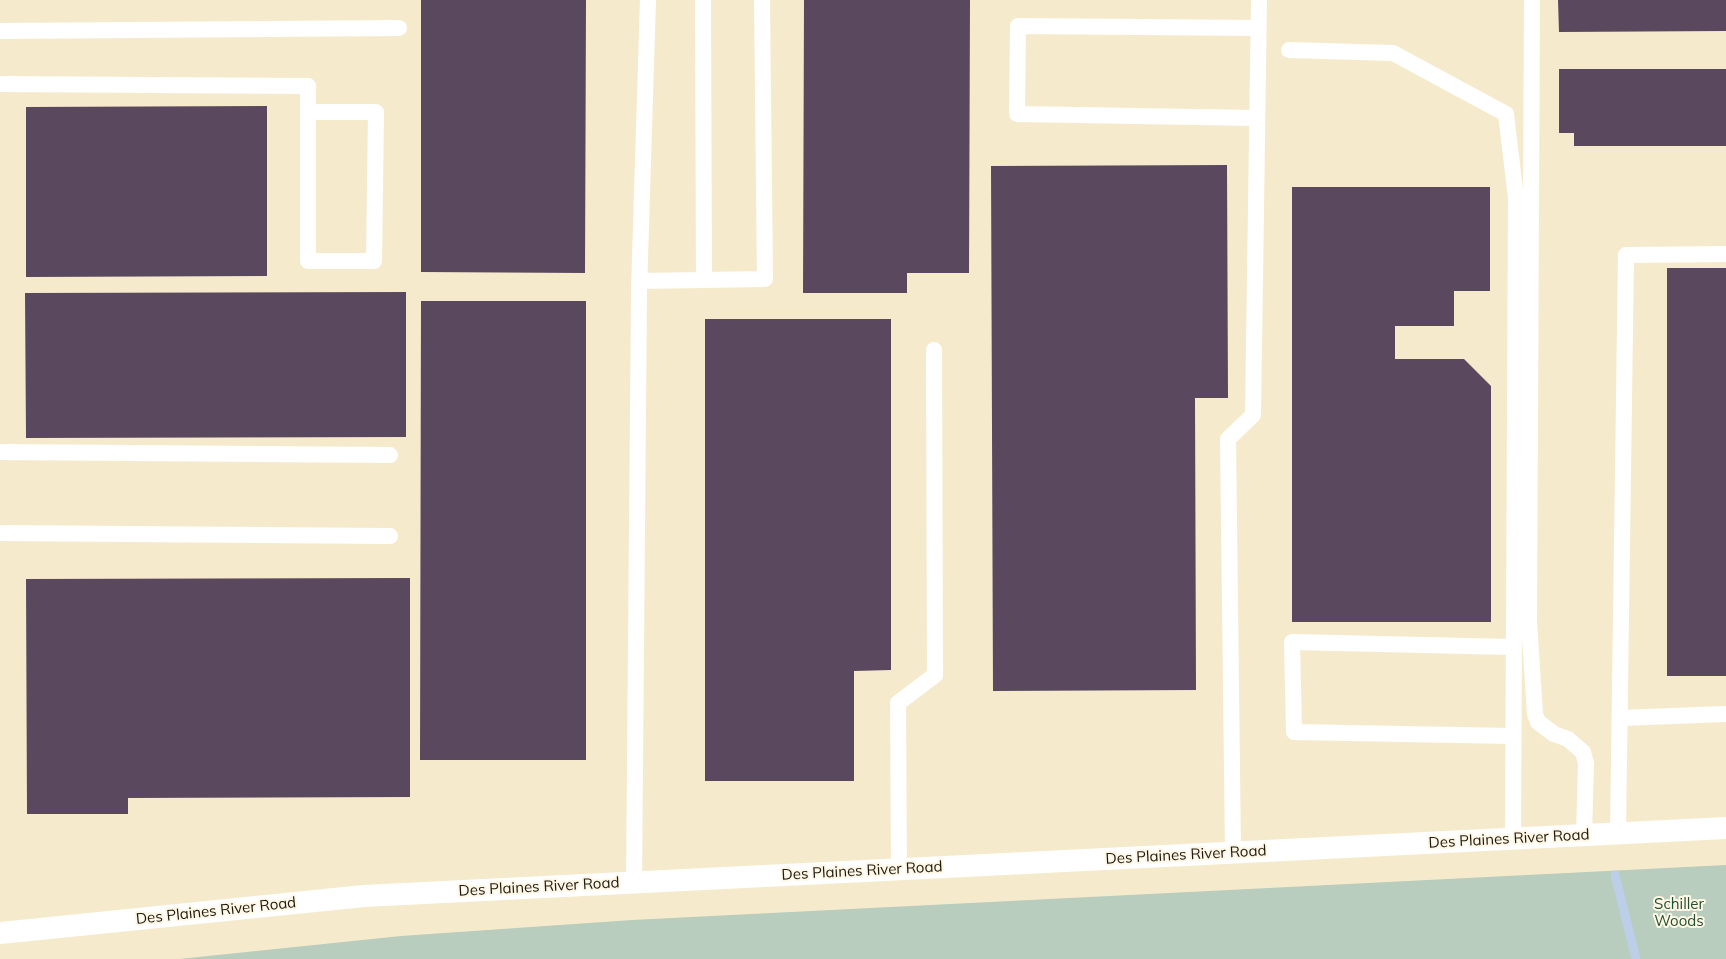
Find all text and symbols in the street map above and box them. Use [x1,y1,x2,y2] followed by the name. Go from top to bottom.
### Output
[1428,826,1590,852] street label: Des Plaines River Road
[1105,842,1267,868] street label: Des Plaines River Road
[781,858,943,884] street label: Des Plaines River Road
[458,874,620,900] street label: Des Plaines River Road
[135,894,297,928] street label: Des Plaines River Road
[1654,895,1704,930] park label: Schiller Woods

